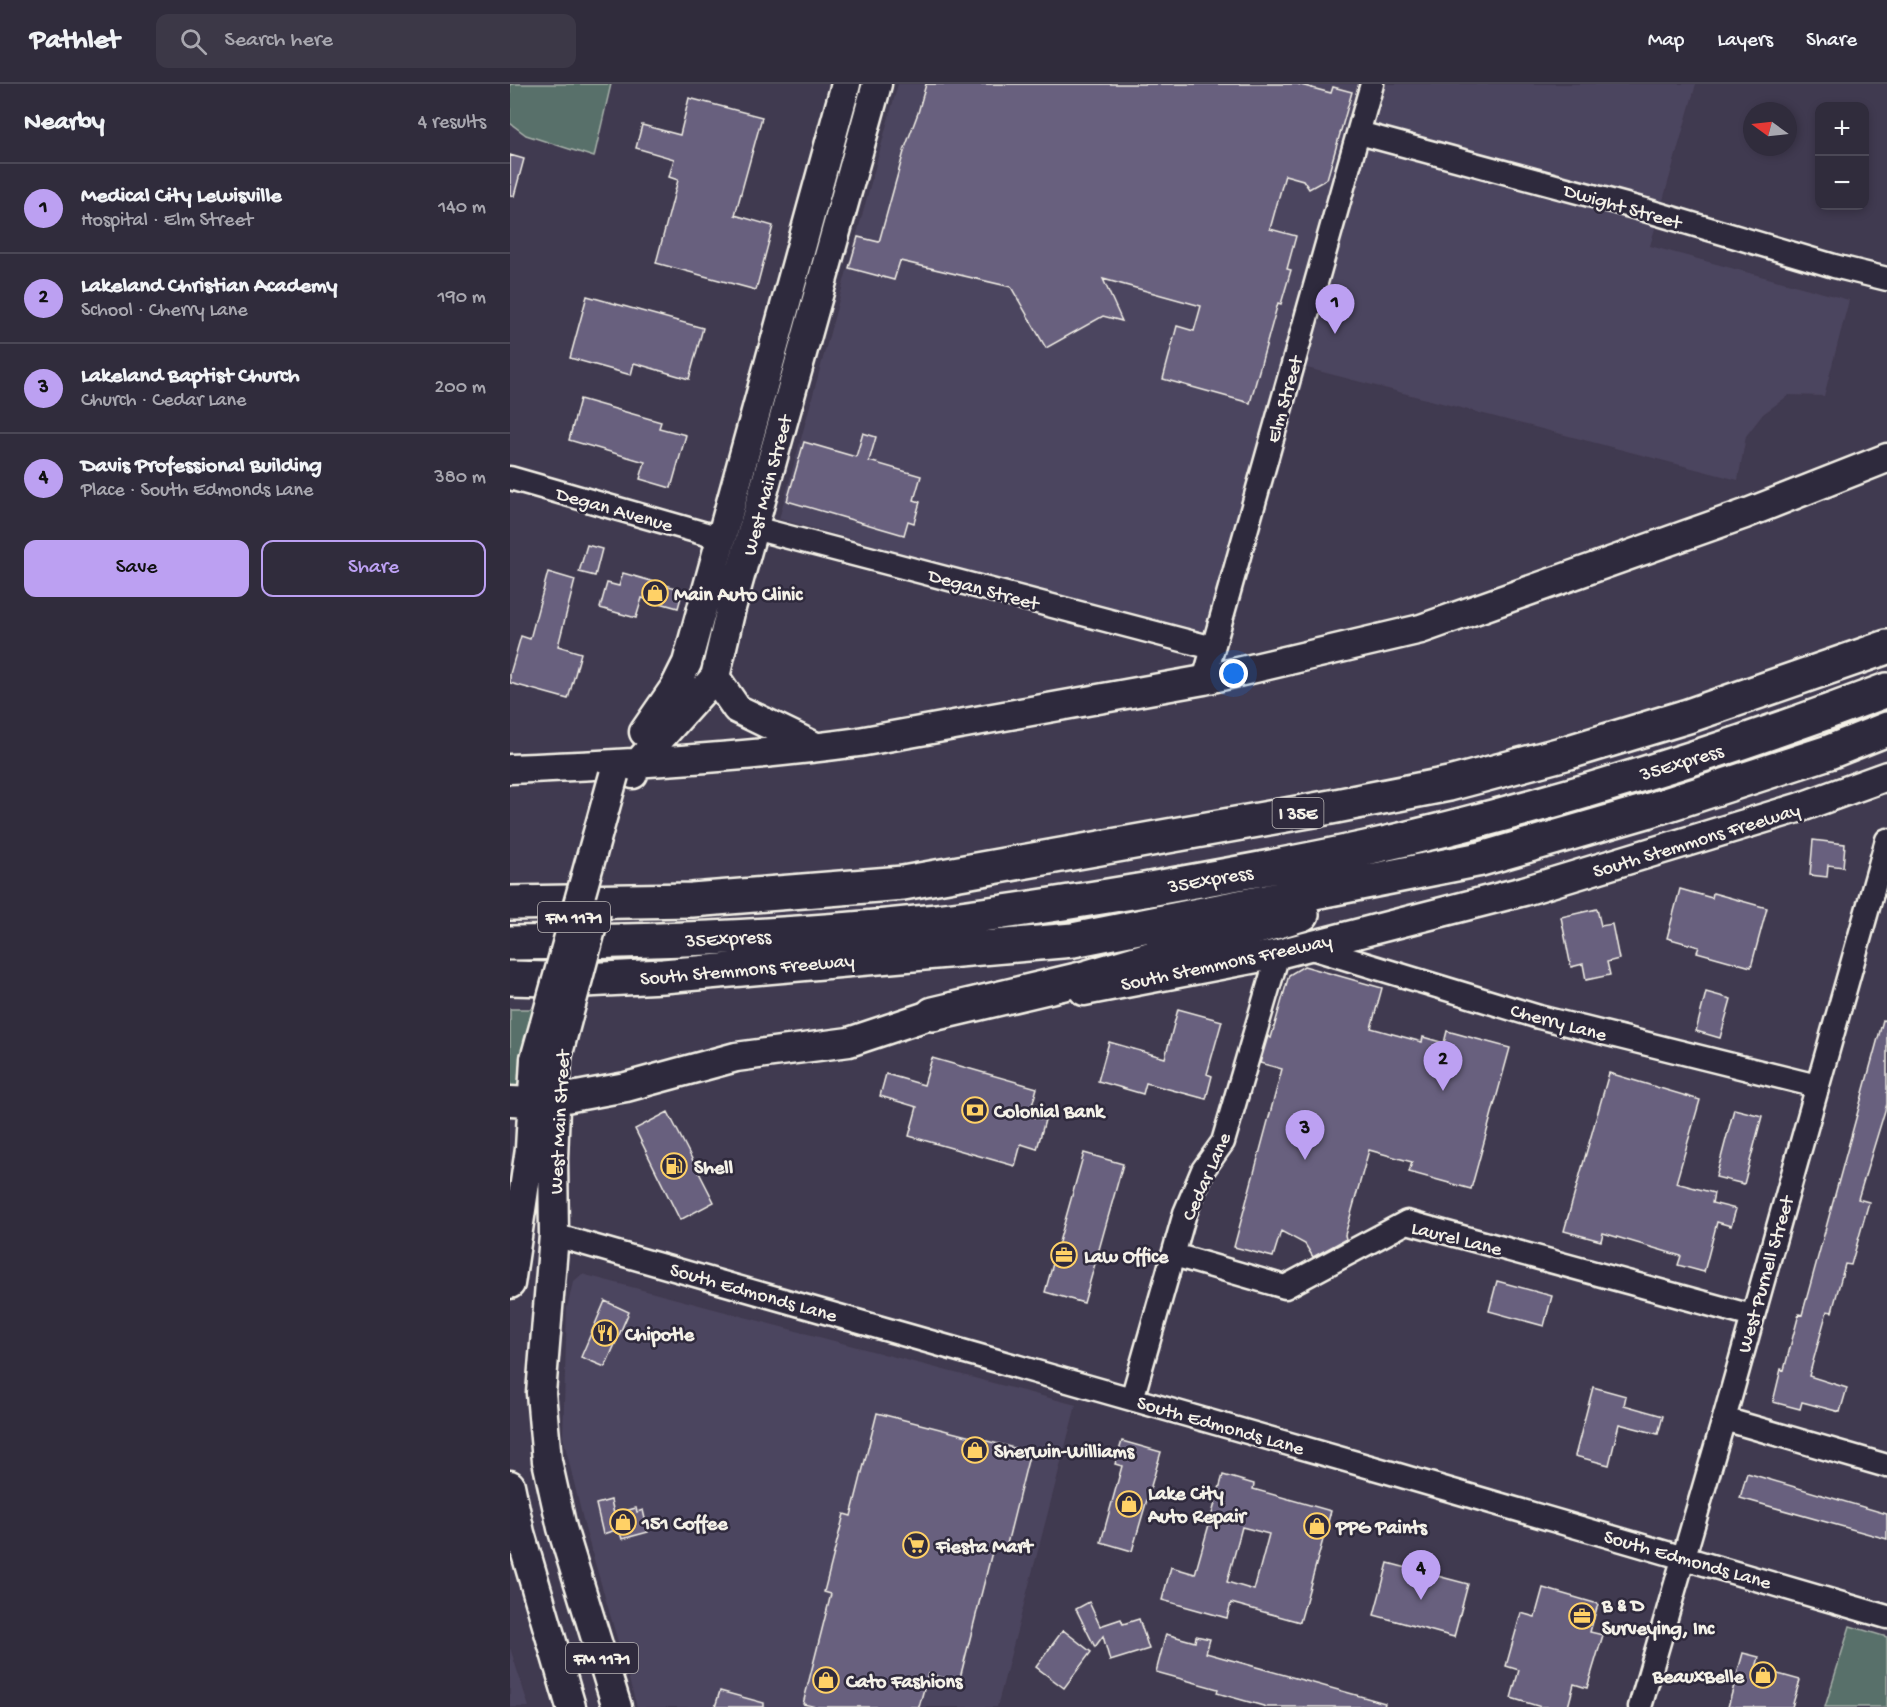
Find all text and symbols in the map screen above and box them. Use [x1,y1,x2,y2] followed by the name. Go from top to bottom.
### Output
[156,14,576,68] search box
[30,25,120,58] text: Pathlet
[177,25,210,58] icon: search
[225,28,333,54] text: Search here
[1648,29,1684,54] text: Map
[1717,29,1773,54] text: Layers
[1806,29,1857,54] text: Share
[1743,102,1797,156] north arrow
[1815,102,1869,210] map controls
[1815,102,1869,156] button: +
[24,108,105,139] text: Nearby
[418,112,486,135] text: 4 results
[1815,156,1869,210] button: −
[1559,180,1685,237] street label: Dwight Street
[81,184,282,210] text: Medical City Lewisville
[39,197,48,220] text: 1
[438,197,486,220] text: 140 m
[81,210,253,233] text: Hospital · Elm Street
[81,274,337,300] text: Lakeland Christian Academy
[1316,284,1354,334] pin: 1
[39,287,48,310] text: 2
[438,287,486,310] text: 190 m
[81,300,248,323] text: School · Cherry Lane
[1263,352,1310,446] street label: Elm Street
[81,364,300,390] text: Lakeland Baptist Church
[38,377,49,400] text: 3
[435,377,486,400] text: 200 m
[81,390,246,413] text: Church · Cedar Lane
[740,411,800,559] street label: West Main Street
[81,454,322,480] text: Davis Professional Building
[39,467,48,490] text: 4
[434,467,486,490] text: 380 m
[81,480,313,503] text: Place · South Edmonds Lane
[551,483,676,539] street label: Degan Avenue
[24,540,249,597] button: Save
[261,540,486,597] button: Share
[923,565,1043,618] street label: Degan Street
[640,578,670,608] shop icon: Main Auto Clinic
[674,585,803,608] place label: Main Auto Clinic
[1219,659,1248,688] your location
[1637,741,1727,788] street label: 35Express
[1272,798,1324,828] road number: I 35E
[1591,800,1803,885] street label: South Stemmons Freeway
[1165,863,1255,900] street label: 35Express
[538,902,610,932] road number: FM 1171
[684,927,772,954] street label: 35Express
[1119,931,1335,998] street label: South Stemmons Freeway
[639,951,856,992] street label: South Stemmons Freeway
[1507,1000,1609,1048] street label: Cherry Lane
[1424,1042,1462,1091] pin: 2
[546,1048,577,1195] street label: West Main Street
[960,1095,990,1125] bank icon: Colonial Bank
[993,1102,1106,1125] place label: Colonial Bank
[1286,1110,1324,1160] pin: 3
[1179,1129,1238,1225] street label: Cedar Lane
[659,1151,689,1181] fuel station icon: Shell
[694,1158,734,1181] place label: Shell
[1734,1192,1801,1356] street label: West Purnell Street
[1408,1218,1505,1263] street label: Laurel Lane
[1049,1240,1079,1270] office icon: Law Office
[1084,1246,1169,1270] place label: Law Office
[667,1259,840,1329] street label: South Edmonds Lane
[590,1318,620,1348] restaurant icon: Chipotle
[624,1325,695,1348] place label: Chipotle
[1134,1392,1307,1462] street label: South Edmonds Lane
[960,1435,990,1465] shop icon: Sherwin-Williams
[994,1442,1136,1465] place label: Sherwin-Williams
[1147,1484,1248,1530] place label: Lake City Auto Repair
[1114,1489,1144,1519] shop icon: Lake City Auto Repair
[608,1507,638,1537] shop icon: 151 Coffee
[1302,1511,1332,1541] shop icon: PPG Paints
[641,1514,728,1537] place label: 151 Coffee
[1335,1518,1429,1541] place label: PPG Paints
[1601,1526,1774,1596] street label: South Edmonds Lane
[901,1530,931,1560] supermarket icon: Fiesta Mart
[935,1537,1034,1560] place label: Fiesta Mart
[1402,1550,1440,1600] pin: 4
[1601,1596,1715,1642] place label: B & D Surveying, Inc
[1567,1601,1597,1631] office icon: B & D Surveying, Inc
[566,1643,638,1673] road number: FM 1171
[1748,1660,1778,1690] shop icon: BeauxBelle
[811,1665,841,1695] shop icon: Cato Fashions
[1652,1667,1745,1690] place label: BeauxBelle
[845,1672,964,1695] place label: Cato Fashions

